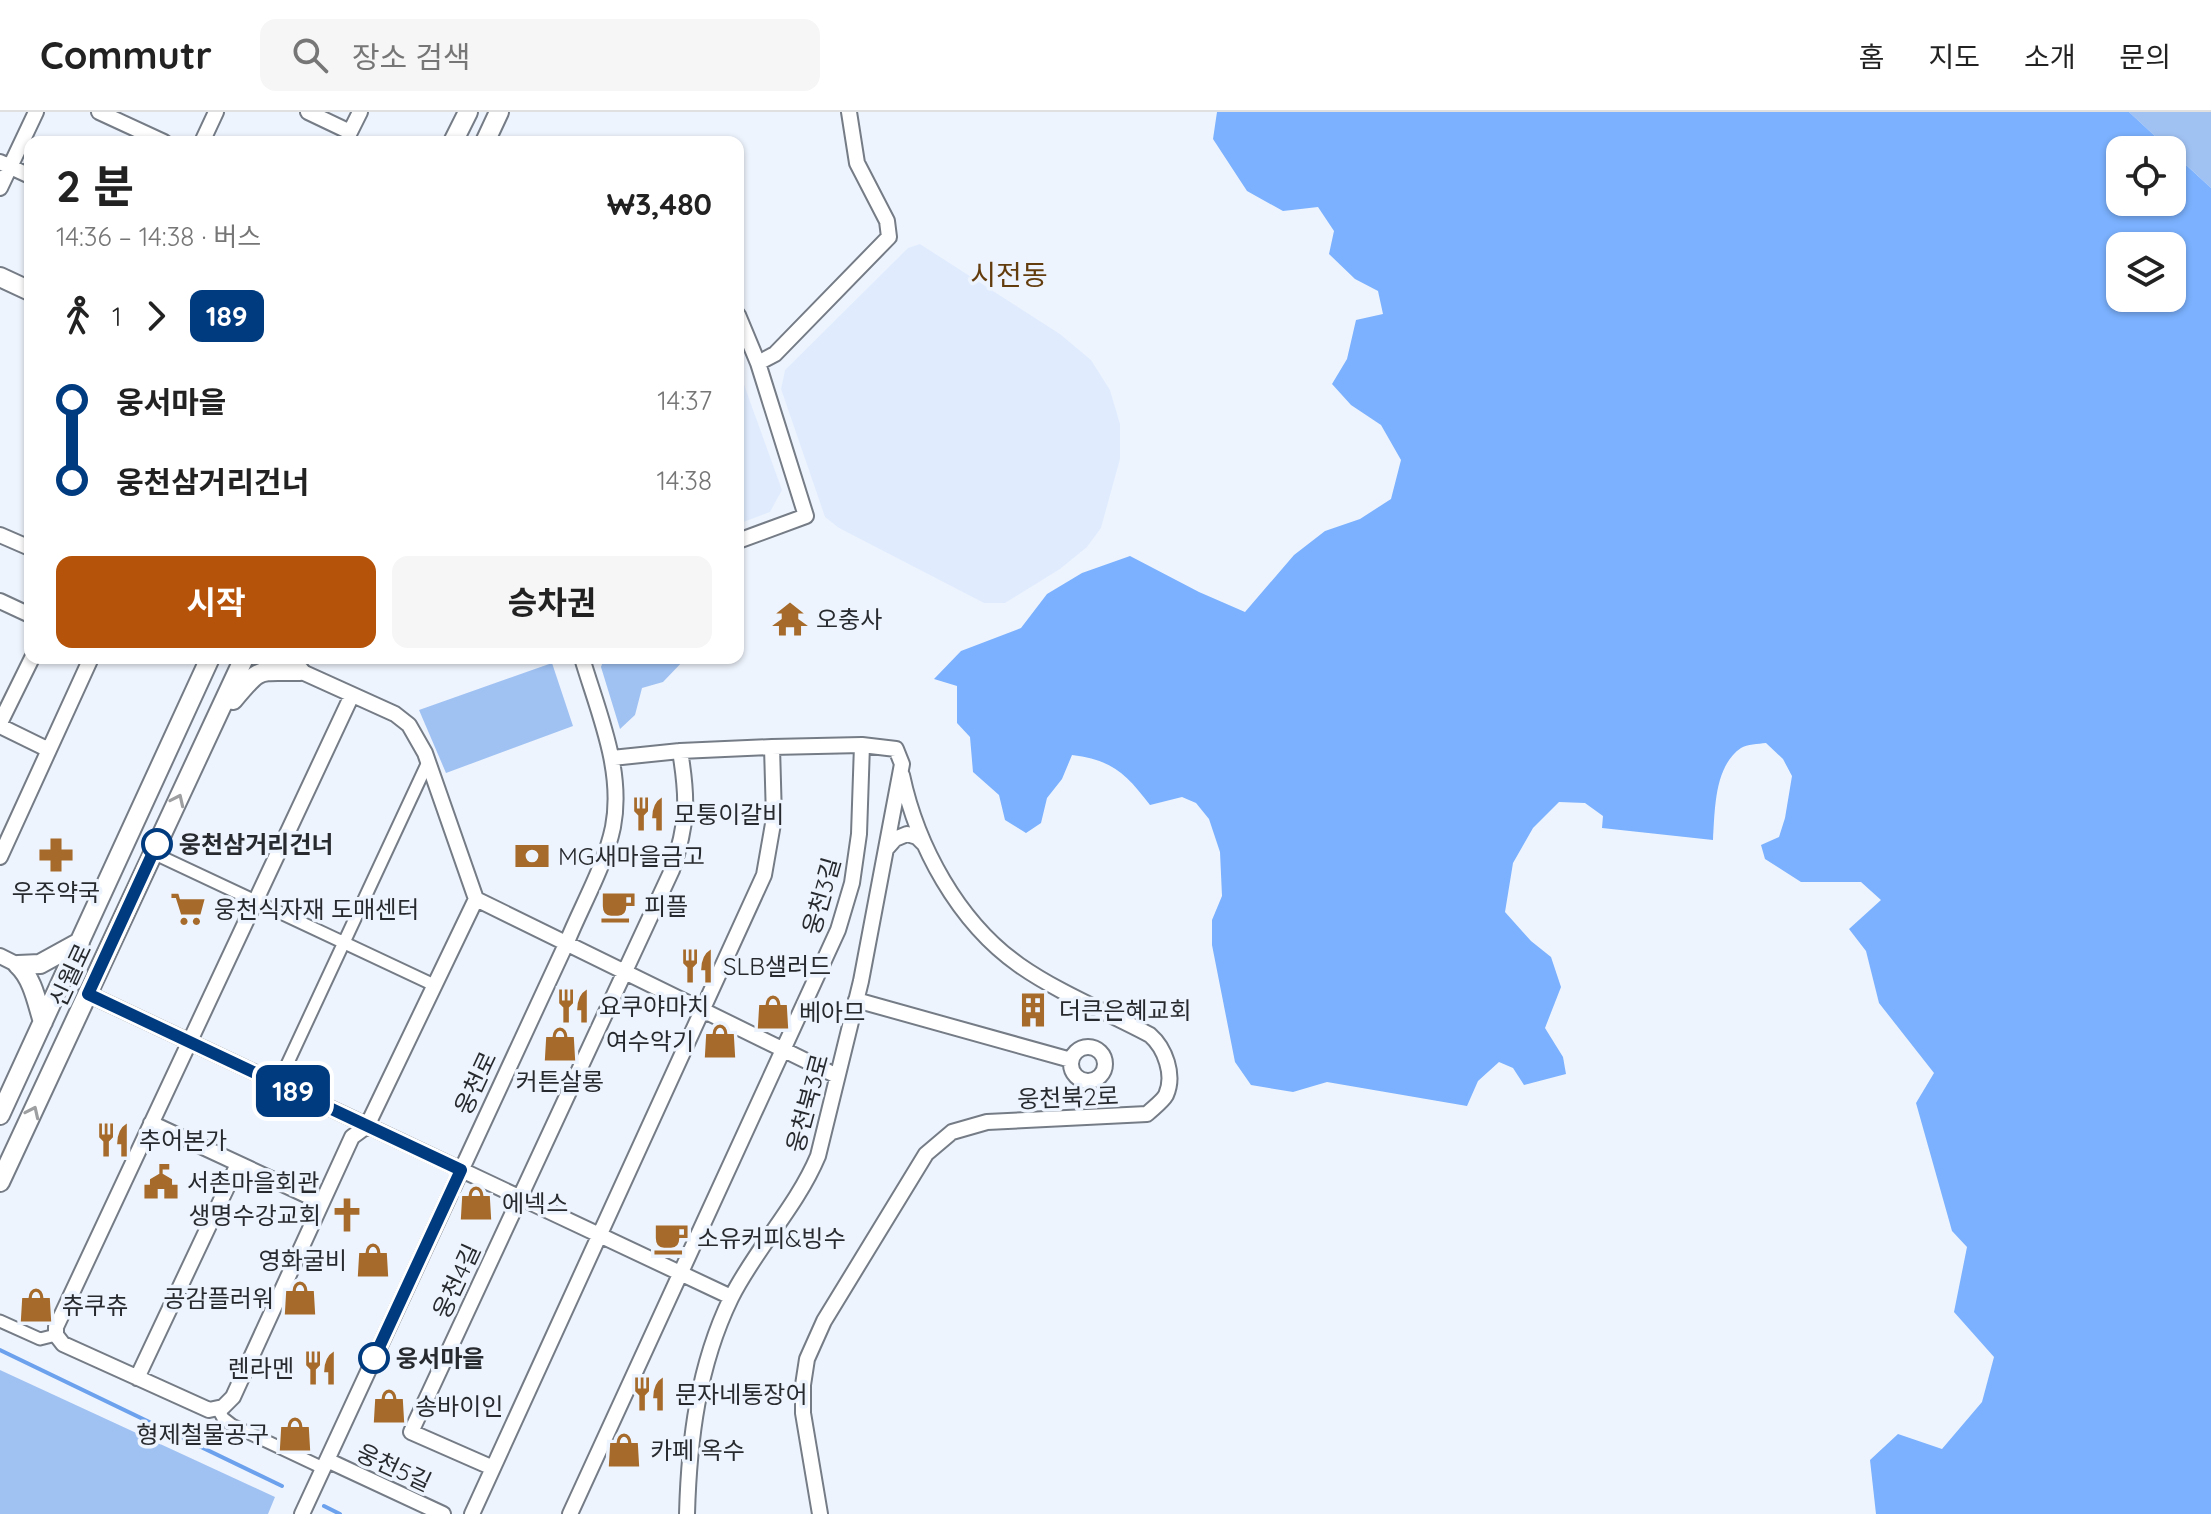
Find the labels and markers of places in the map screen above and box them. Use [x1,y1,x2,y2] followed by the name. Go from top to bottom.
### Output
[771,600,809,638] temple icon: 오충사
[816,604,882,634] place label: 오충사
[629,795,667,833] restaurant icon: 모퉁이갈비
[674,799,784,829] place label: 모퉁이갈비
[142,829,172,859] marker: 웅천삼거리건너
[179,829,334,859] place label: 웅천삼거리건너
[37,836,75,874] pharmacy icon: 우주약국
[513,837,551,875] bank icon: MG새마을금고
[558,841,705,871] place label: MG새마을금고
[12,877,100,907] place label: 우주약국
[599,887,637,925] cafe icon: 피플
[169,890,207,928] supermarket icon: 웅천식자재 도매센터
[644,891,688,921] place label: 피플
[214,894,419,924] place label: 웅천식자재 도매센터
[678,947,716,985] restaurant icon: SLB샐러드
[723,951,831,981] place label: SLB샐러드
[554,987,592,1025] restaurant icon: 요쿠야마치
[599,991,709,1021] place label: 요쿠야마치
[1014,991,1052,1029] building icon: 더큰은혜교회
[754,993,792,1031] shop icon: 베아므
[1059,995,1191,1025] place label: 더큰은혜교회
[799,997,865,1027] place label: 베아므
[701,1022,739,1060] shop icon: 여수악기
[541,1025,579,1063] shop icon: 커튼살롱
[606,1026,694,1056] place label: 여수악기
[516,1066,604,1096] place label: 커튼살롱
[94,1121,132,1159] restaurant icon: 추어본가
[139,1125,227,1155] place label: 추어본가
[142,1163,180,1201] public building icon: 서촌마을회관
[187,1167,319,1197] place label: 서촌마을회관
[457,1184,495,1222] shop icon: 에넥스
[502,1188,568,1218] place label: 에넥스
[328,1196,366,1234] church icon: 생명수강교회
[189,1200,321,1230] place label: 생명수강교회
[652,1219,690,1257] cafe icon: 소유커피&빙수
[697,1223,846,1253] place label: 소유커피&빙수
[354,1241,392,1279] shop icon: 영화굴비
[259,1245,347,1275] place label: 영화굴비
[281,1279,319,1317] shop icon: 공감플러워
[164,1283,274,1313] place label: 공감플러워
[17,1286,55,1324] shop icon: 츄쿠츄
[62,1290,128,1320] place label: 츄쿠츄
[359,1343,389,1373] marker: 웅서마을
[396,1343,484,1373] place label: 웅서마을
[301,1349,339,1387] restaurant icon: 렌라멘
[228,1353,294,1383] place label: 렌라멘
[630,1375,668,1413] restaurant icon: 문자네통장어
[675,1379,807,1409] place label: 문자네통장어
[370,1387,408,1425] shop icon: 송바이인
[415,1391,503,1421] place label: 송바이인
[276,1415,314,1453] shop icon: 형제철물공구
[137,1419,269,1449] place label: 형제철물공구
[605,1431,643,1469] shop icon: 카페 옥수
[650,1435,745,1465] place label: 카페 옥수

